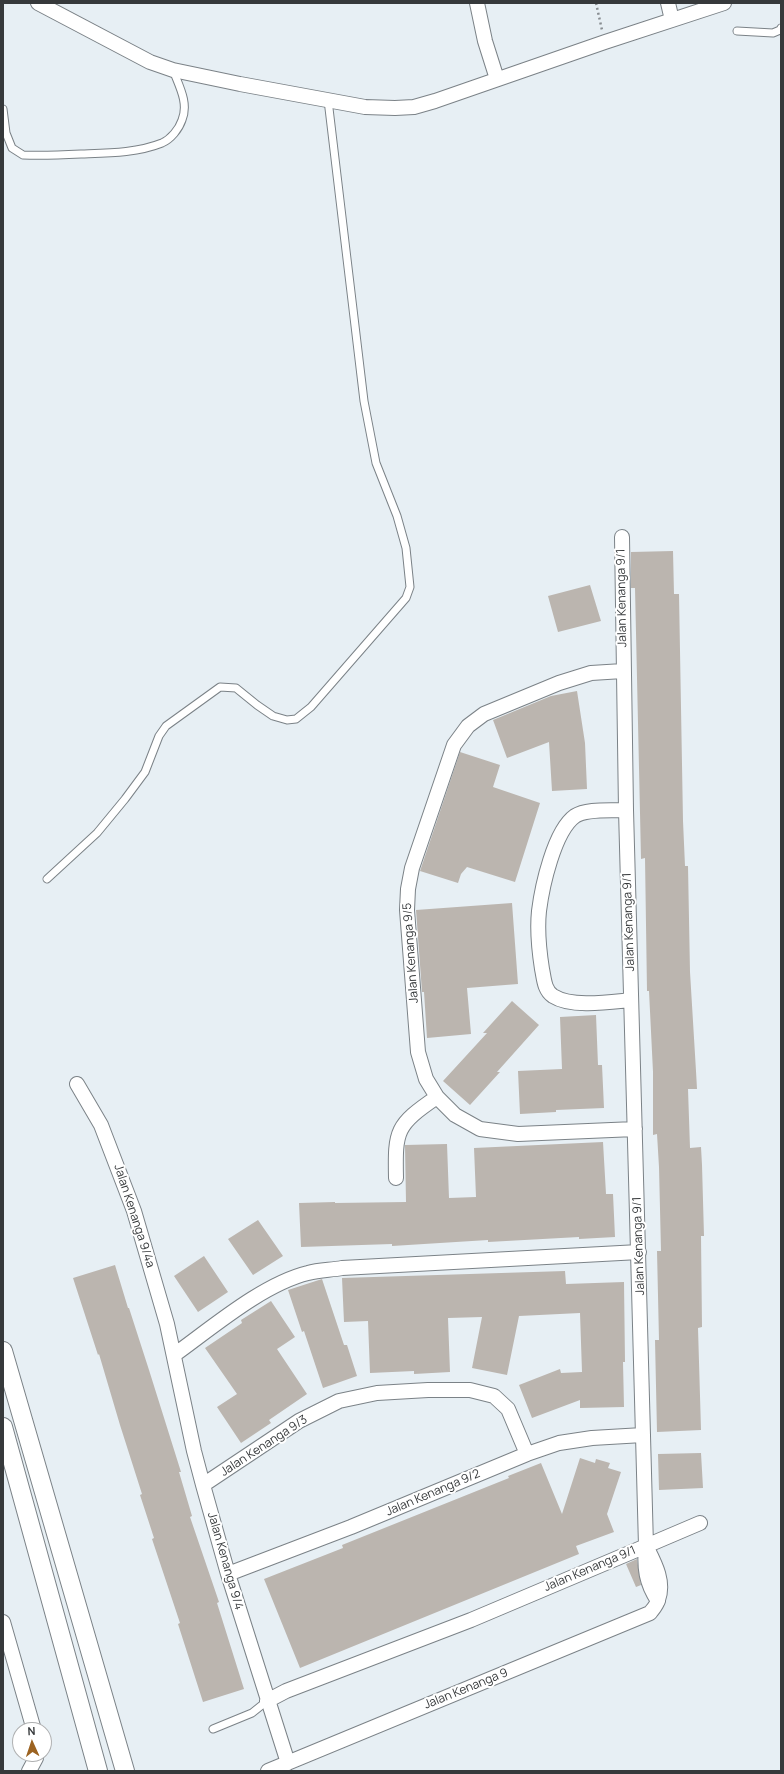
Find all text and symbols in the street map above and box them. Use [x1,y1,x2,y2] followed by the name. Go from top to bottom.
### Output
[614,549,630,647] street label: Jalan Kenanga 9/1
[620,872,638,972] street label: Jalan Kenanga 9/1
[400,902,422,1004] street label: Jalan Kenanga 9/5
[111,1163,157,1269] street label: Jalan Kenanga 9/4a
[630,1196,648,1296] street label: Jalan Kenanga 9/1
[218,1413,310,1479] street label: Jalan Kenanga 9/3
[384,1467,482,1519] street label: Jalan Kenanga 9/2
[204,1510,246,1612] street label: Jalan Kenanga 9/4
[542,1543,638,1595] street label: Jalan Kenanga 9/1
[422,1666,510,1712] street label: Jalan Kenanga 9
[12,1722,52,1762] north arrow
[27,1723,36,1738] text: N

